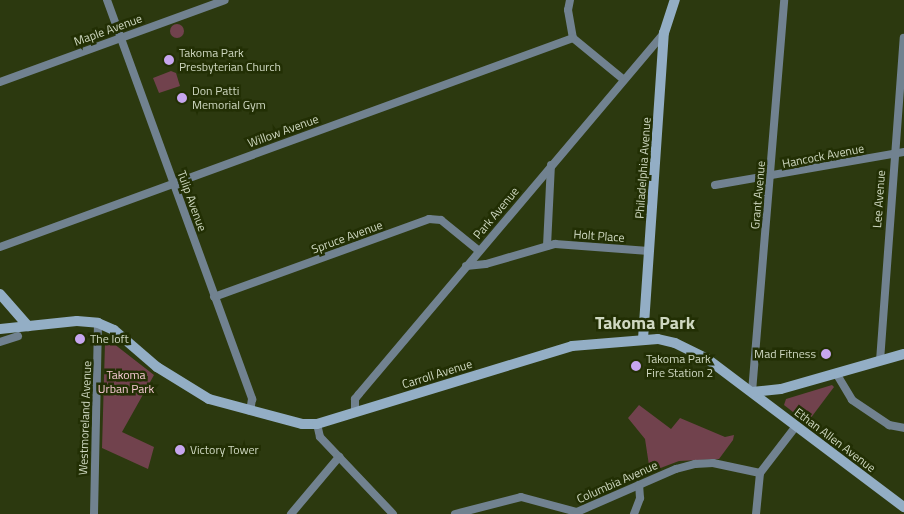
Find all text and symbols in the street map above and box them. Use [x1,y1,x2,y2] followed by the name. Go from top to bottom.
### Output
[72,11,144,49] street label: Maple Avenue
[179,46,281,74] place label: Takoma Park Presbyterian Church
[163,54,175,66] marker: Takoma Park Presbyterian Church
[192,84,266,112] place label: Don Patti Memorial Gym
[176,92,188,104] marker: Don Patti Memorial Gym
[246,112,320,150] street label: Willow Avenue
[632,117,654,219] street label: Philadelphia Avenue
[781,141,865,171] street label: Hancock Avenue
[748,160,768,230] street label: Grant Avenue
[174,169,210,233] street label: Tulip Avenue
[870,170,888,228] street label: Lee Avenue
[470,184,522,242] street label: Park Avenue
[309,217,385,257] street label: Spruce Avenue
[573,227,625,245] street label: Holt Place
[595,312,695,334] district label: Takoma Park
[90,332,129,346] place label: The loft
[74,333,86,345] marker: The loft
[754,347,816,361] place label: Mad Fitness
[820,348,832,360] marker: Mad Fitness
[646,352,713,380] place label: Takoma Park Fire Station 2
[400,356,474,392] street label: Carroll Avenue
[630,360,642,372] marker: Takoma Park Fire Station 2
[76,361,94,475] street label: Westmoreland Avenue
[98,368,154,396] park label: Takoma Urban Park
[792,405,878,475] street label: Ethan Allen Avenue
[190,443,259,457] place label: Victory Tower
[174,444,186,456] marker: Victory Tower
[574,458,660,506] street label: Columbia Avenue

